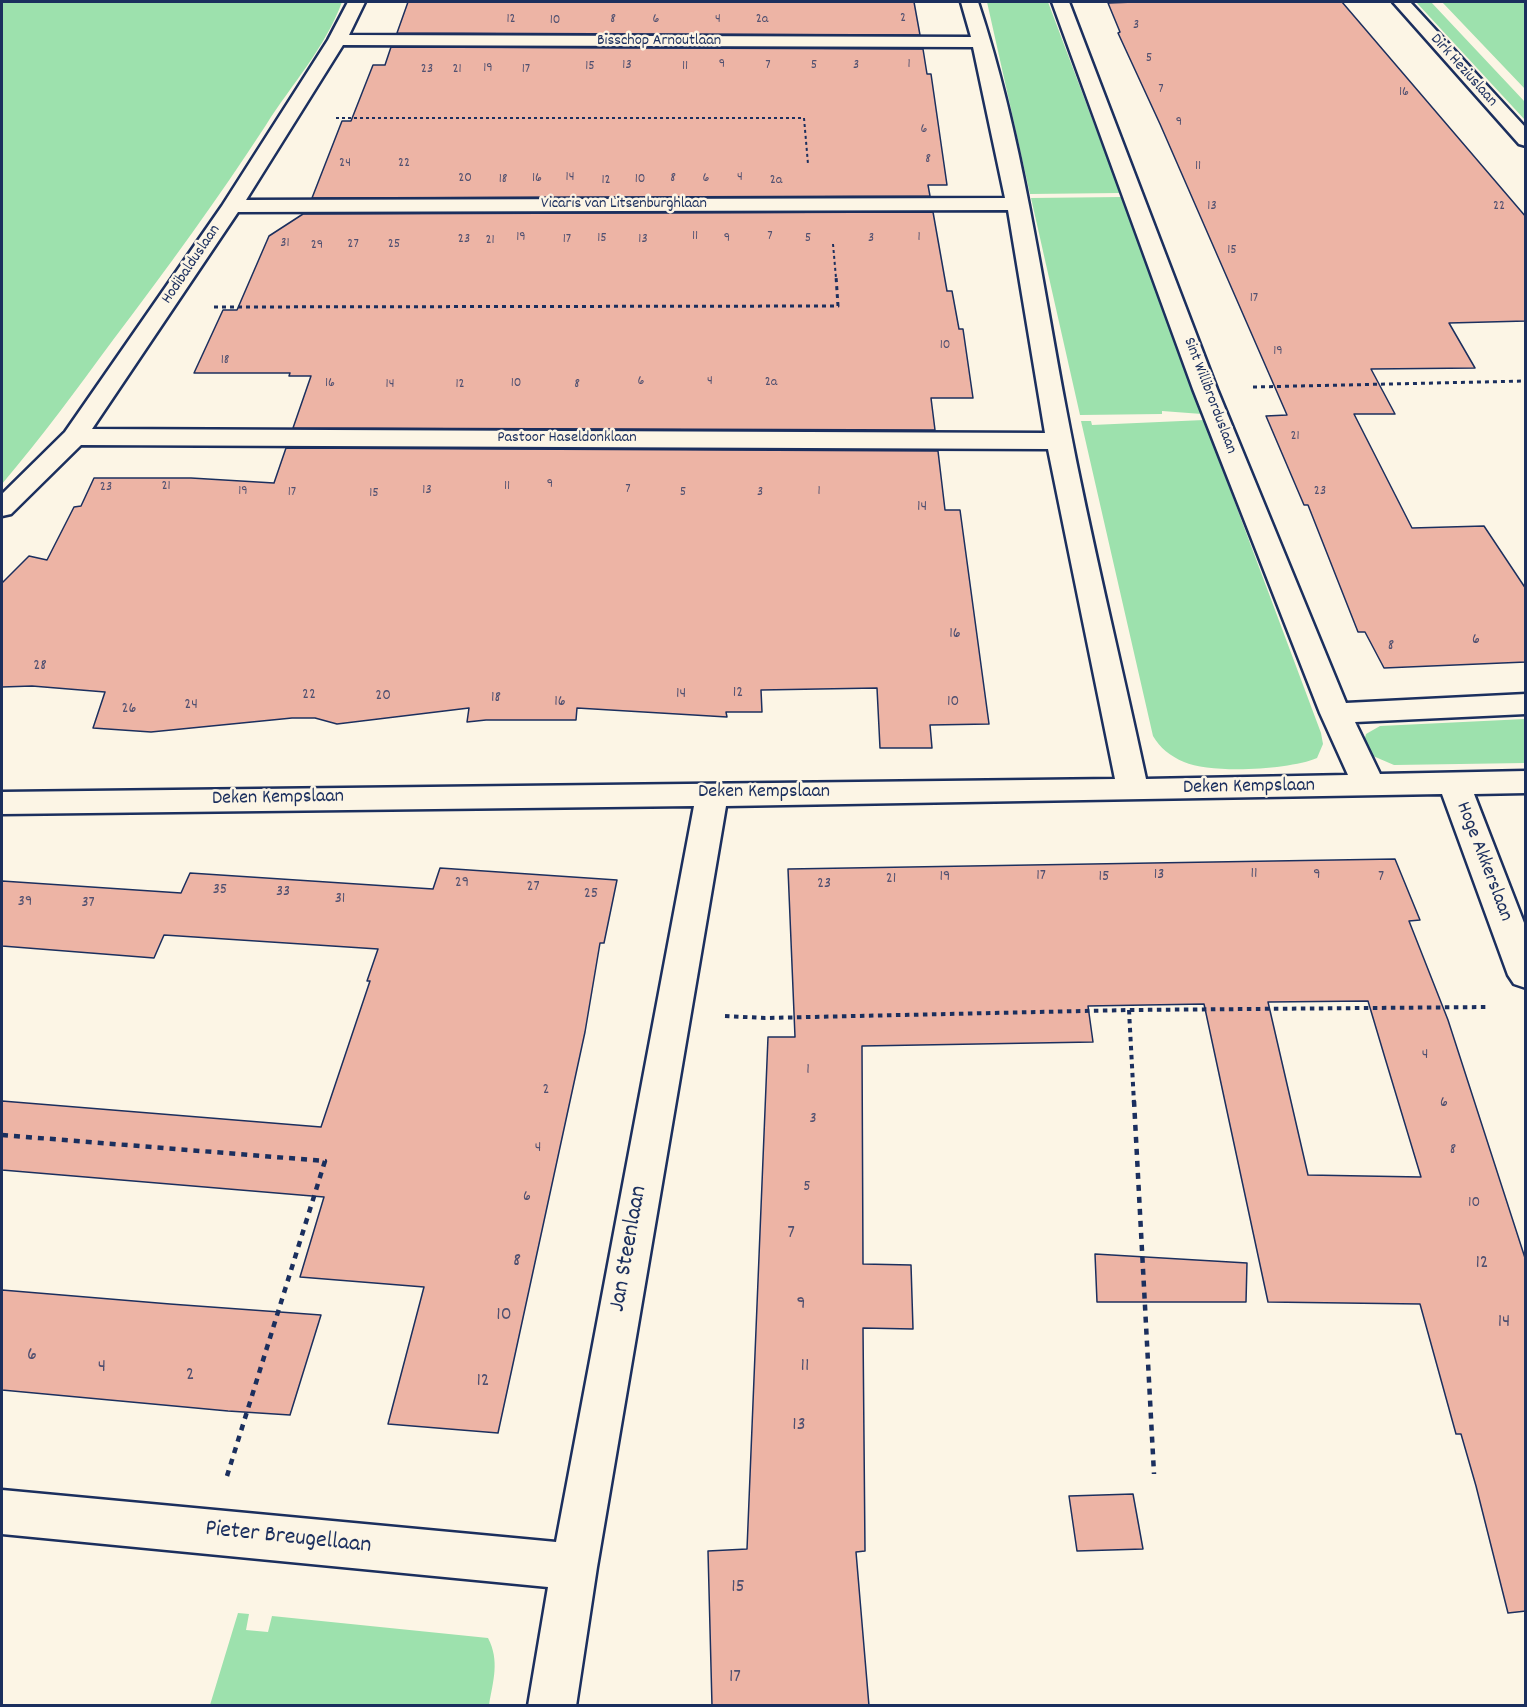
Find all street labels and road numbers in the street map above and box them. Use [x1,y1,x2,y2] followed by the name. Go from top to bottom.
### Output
[1425,31,1501,111] street label: Dirk Heziuslaan
[597,32,721,52] street label: Bisschop Arnoutlaan
[541,195,707,215] street label: Vicaris van Litsenburghlaan
[159,222,225,308] street label: Hodibalduslaan
[1178,335,1240,457] street label: Sint Willibrorduslaan
[497,429,637,449] street label: Pastoor Haseldonklaan
[1183,775,1315,801] street label: Deken Kempslaan
[698,781,830,805] street label: Deken Kempslaan
[212,786,344,812] street label: Deken Kempslaan
[1449,799,1517,925] street label: Hoge Akkerslaan
[605,1184,655,1314] street label: Jan Steenlaan
[203,1516,373,1562] street label: Pieter Breugellaan

